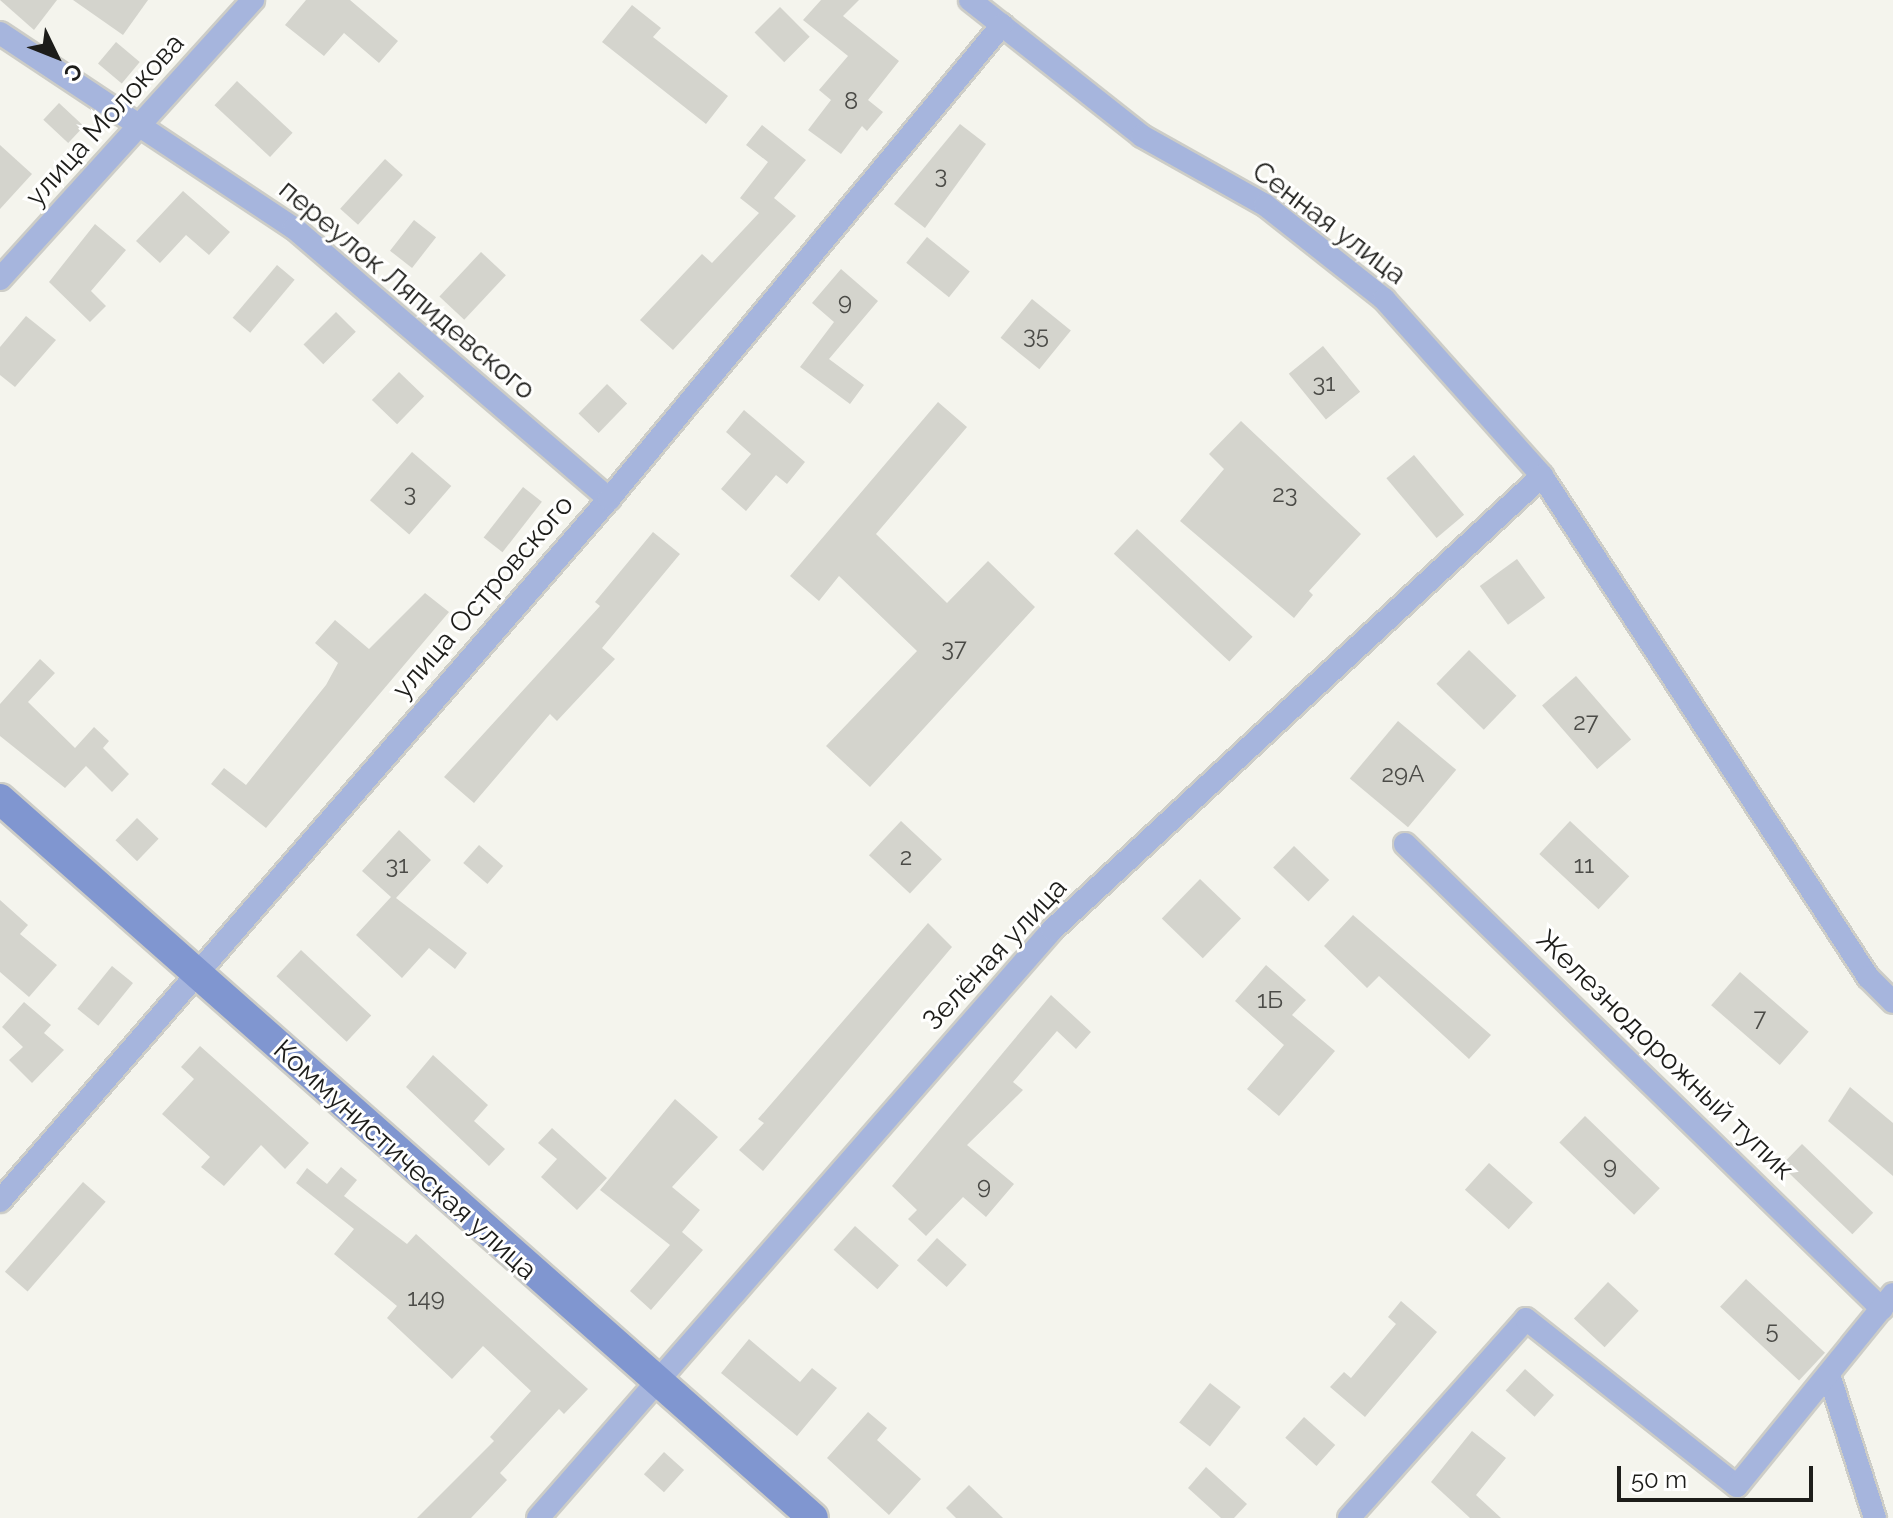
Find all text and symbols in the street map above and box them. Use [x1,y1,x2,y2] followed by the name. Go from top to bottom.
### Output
[16,16,96,96] north arrow
[19,27,191,213] street label: улица Молокова
[59,58,88,87] text: С
[844,87,858,115] house number: 8
[1245,154,1413,292] street label: Сенная улица
[935,161,947,189] house number: 3
[272,173,542,407] street label: переулок Ляпидевского
[838,288,852,316] house number: 9
[1023,321,1049,349] house number: 35
[1312,369,1336,397] house number: 31
[404,479,416,507] house number: 3
[1272,480,1298,508] house number: 23
[385,488,581,706] street label: улица Островского
[941,634,967,662] house number: 37
[1573,708,1599,736] house number: 27
[1382,760,1424,788] house number: 29А
[900,843,912,871] house number: 2
[385,851,409,879] house number: 31
[1574,851,1594,879] house number: 11
[916,871,1074,1037] street label: Зелёная улица
[1529,923,1801,1187] street label: Железнодорожный тупик
[1257,986,1283,1014] house number: 1Б
[1754,1004,1766,1032] house number: 7
[266,1033,544,1287] street label: Коммунистическая улица
[1603,1152,1617,1180] house number: 9
[977,1172,991,1200] house number: 9
[407,1284,445,1312] house number: 149
[1765,1316,1779,1344] house number: 5
[1621,1450,1817,1500] scale bar
[1631,1465,1687,1494] text: 50 m

